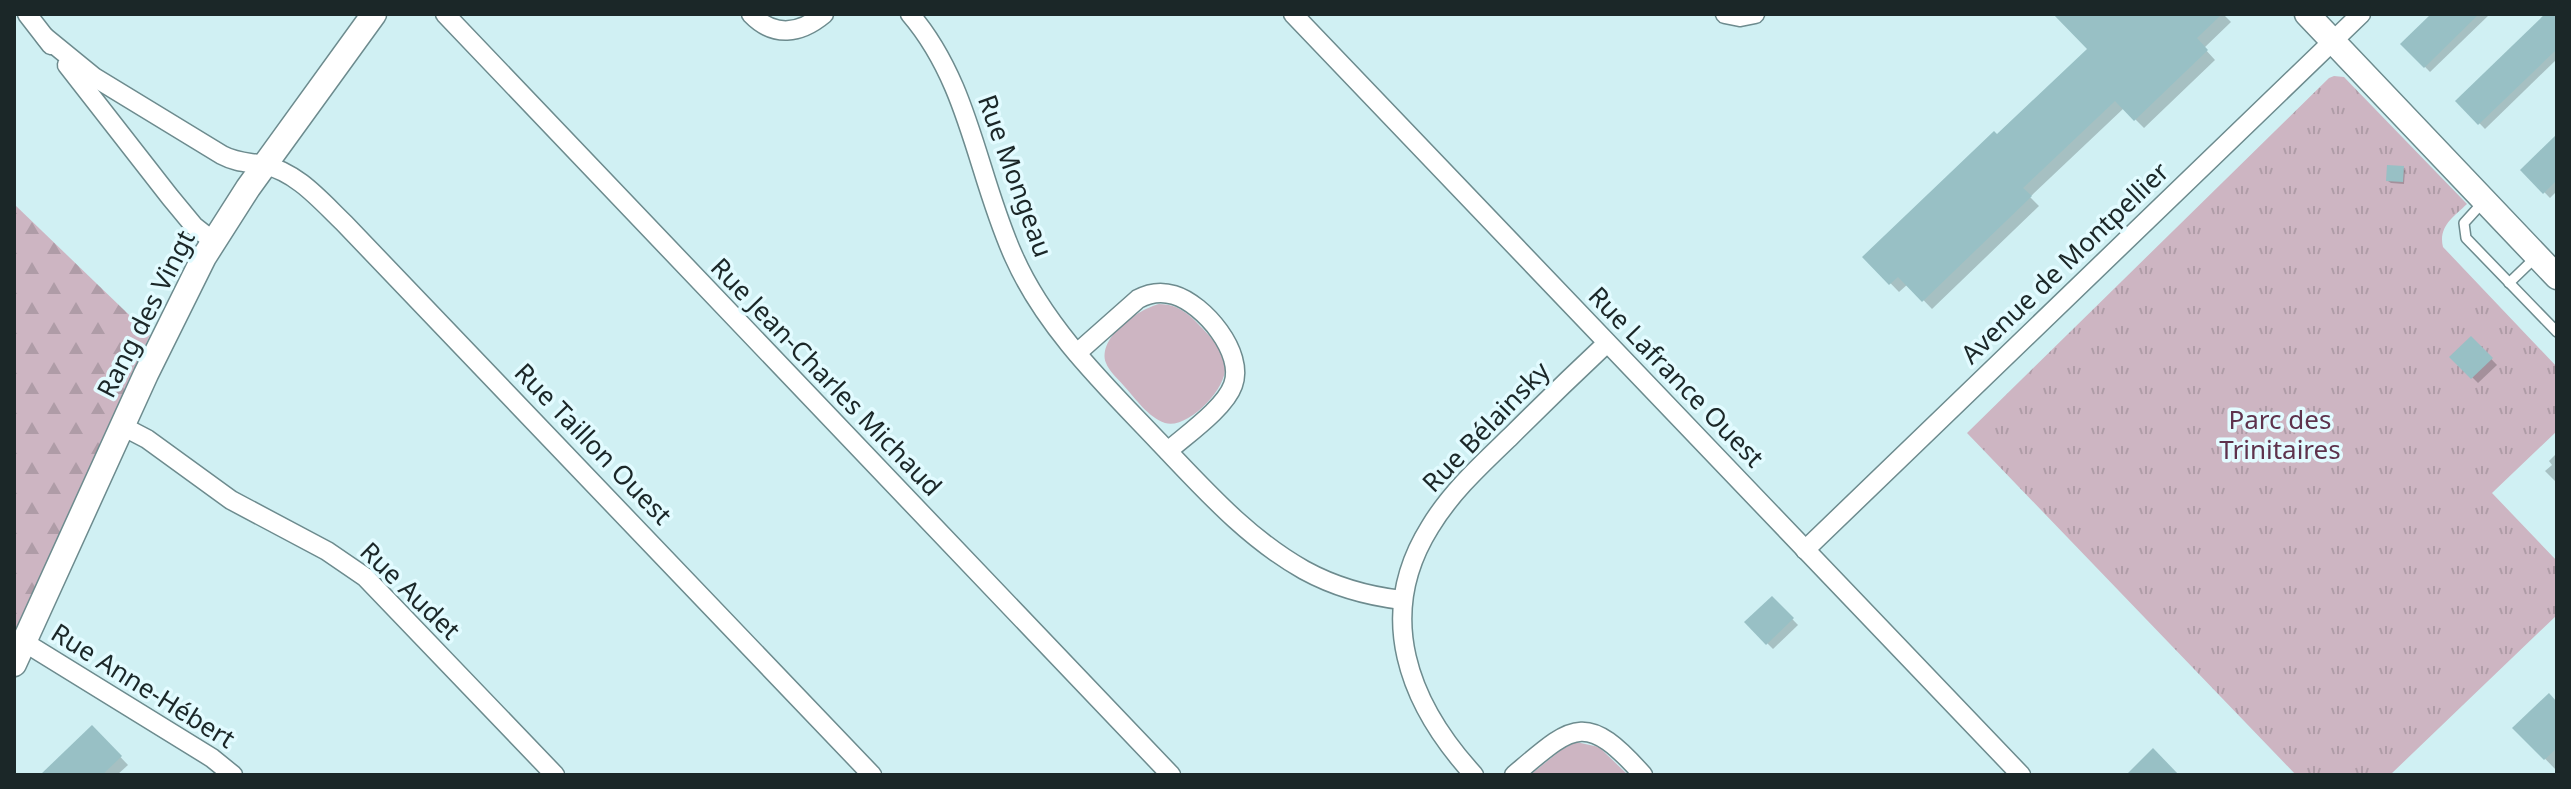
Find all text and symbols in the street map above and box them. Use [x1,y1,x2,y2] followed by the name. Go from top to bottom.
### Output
[970,89,1062,262] street label: Rue Mongeau
[1952,153,2176,371] street label: Avenue de Montpellier
[87,224,203,403] street label: Rang des Vingt
[703,249,950,503] street label: Rue Jean-Charles Michaud
[1581,278,1773,475] street label: Rue Lafrance Ouest
[1414,353,1557,500] street label: Rue Bélainsky
[507,354,680,532] street label: Rue Taillon Ouest
[2219,401,2341,467] park label: Parc des Trinitaires
[353,533,469,647] street label: Rue Audet
[45,614,242,756] street label: Rue Anne-Hébert

